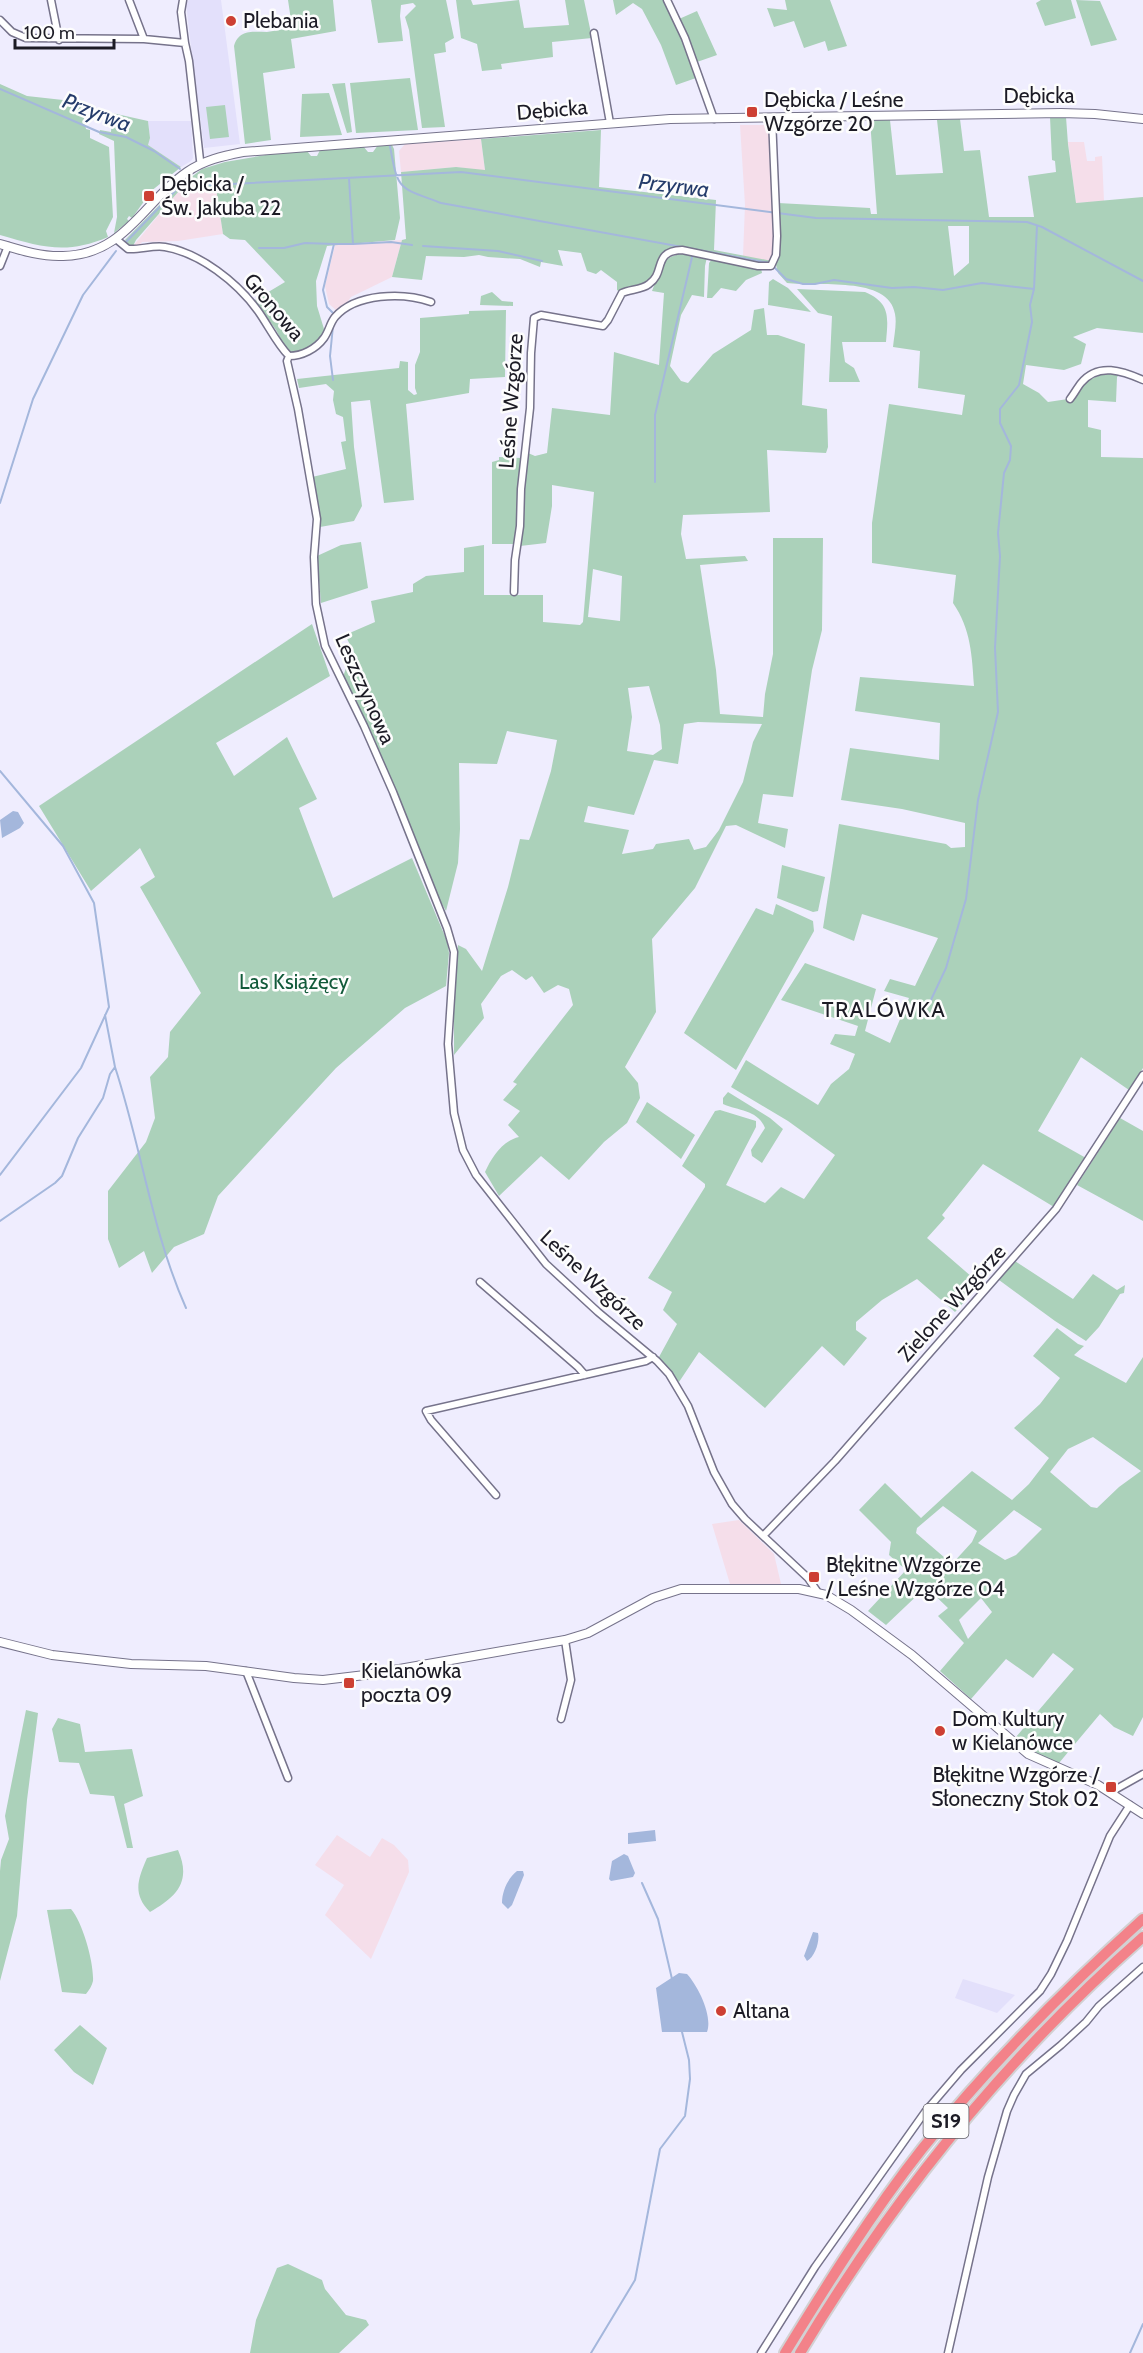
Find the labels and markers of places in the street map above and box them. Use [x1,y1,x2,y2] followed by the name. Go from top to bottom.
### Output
[243,8,319,33] place label: Plebania
[224,14,238,28] marker: Plebania
[764,87,904,136] place label: Dębicka / Leśne Wzgórze 20
[745,105,759,119] marker: Dębicka / Leśne Wzgórze 20
[161,171,281,220] place label: Dębicka / Św. Jakuba 22
[142,189,156,203] marker: Dębicka / Św. Jakuba 22
[825,1552,1005,1601] place label: Błękitne Wzgórze / Leśne Wzgórze 04
[807,1570,821,1584] marker: Błękitne Wzgórze / Leśne Wzgórze 04
[361,1658,461,1707] place label: Kielanówka poczta 09
[342,1676,356,1690] marker: Kielanówka poczta 09
[952,1706,1073,1755] place label: Dom Kultury w Kielanówce
[933,1724,947,1738] marker: Dom Kultury w Kielanówce
[931,1762,1100,1811] place label: Błękitne Wzgórze / Słoneczny Stok 02
[1104,1780,1118,1794] marker: Błękitne Wzgórze / Słoneczny Stok 02
[733,1998,790,2023] place label: Altana
[714,2004,728,2018] marker: Altana

